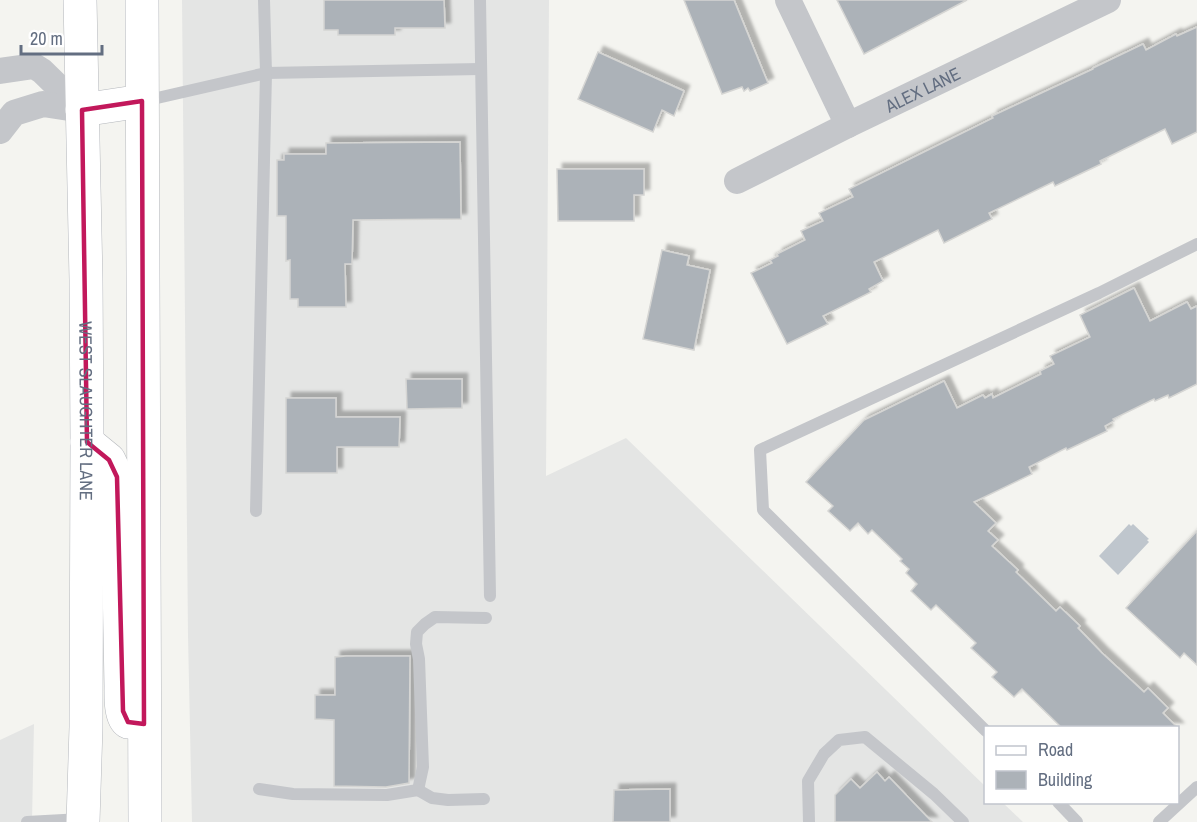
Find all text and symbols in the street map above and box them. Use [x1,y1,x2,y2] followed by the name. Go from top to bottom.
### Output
[21,18,102,56] scale bar
[30,26,63,51] text: 20 m
[880,60,964,118] street label: ALEX LANE
[74,321,100,501] street label: WEST SLAUGHTER LANE
[984,726,1179,804] legend
[1038,737,1073,762] text: Road
[1038,767,1093,792] text: Building

